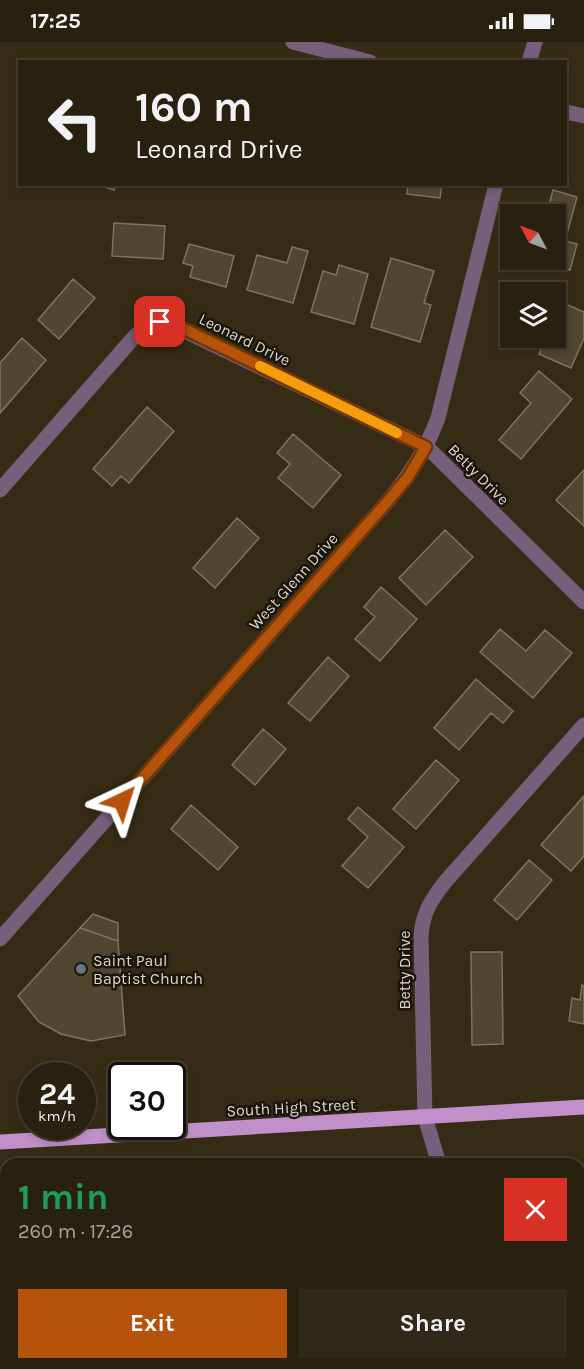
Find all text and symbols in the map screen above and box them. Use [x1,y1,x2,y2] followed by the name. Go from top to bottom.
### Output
[30,8,81,34] text: 17:25
[135,82,253,132] text: 160 m
[36,84,114,162] icon: left
[135,133,303,165] text: Leonard Drive
[500,204,566,270] north arrow
[500,204,566,348] map controls
[500,282,566,348] button: layers
[134,296,185,347] pin
[143,305,176,338] icon: arrive
[196,309,294,370] street label: Leonard Drive
[444,440,513,509] street label: Betty Drive
[245,529,342,634] street label: West Glenn Drive
[90,769,154,833] position arrow
[395,931,414,1009] street label: Betty Drive
[93,951,203,988] place label: Saint Paul Baptist Church
[74,962,88,976] marker: Saint Paul Baptist Church
[108,1062,186,1140] speed limit sign: 30
[39,1076,75,1112] text: 24
[226,1095,356,1120] street label: South High Street
[38,1107,76,1125] text: km/h
[18,1176,108,1218] text: 1 min
[504,1178,567,1241] button: close
[18,1220,133,1243] text: 260 m · 17:26
[18,1289,287,1358] button: Exit
[299,1289,567,1358] button: Share

